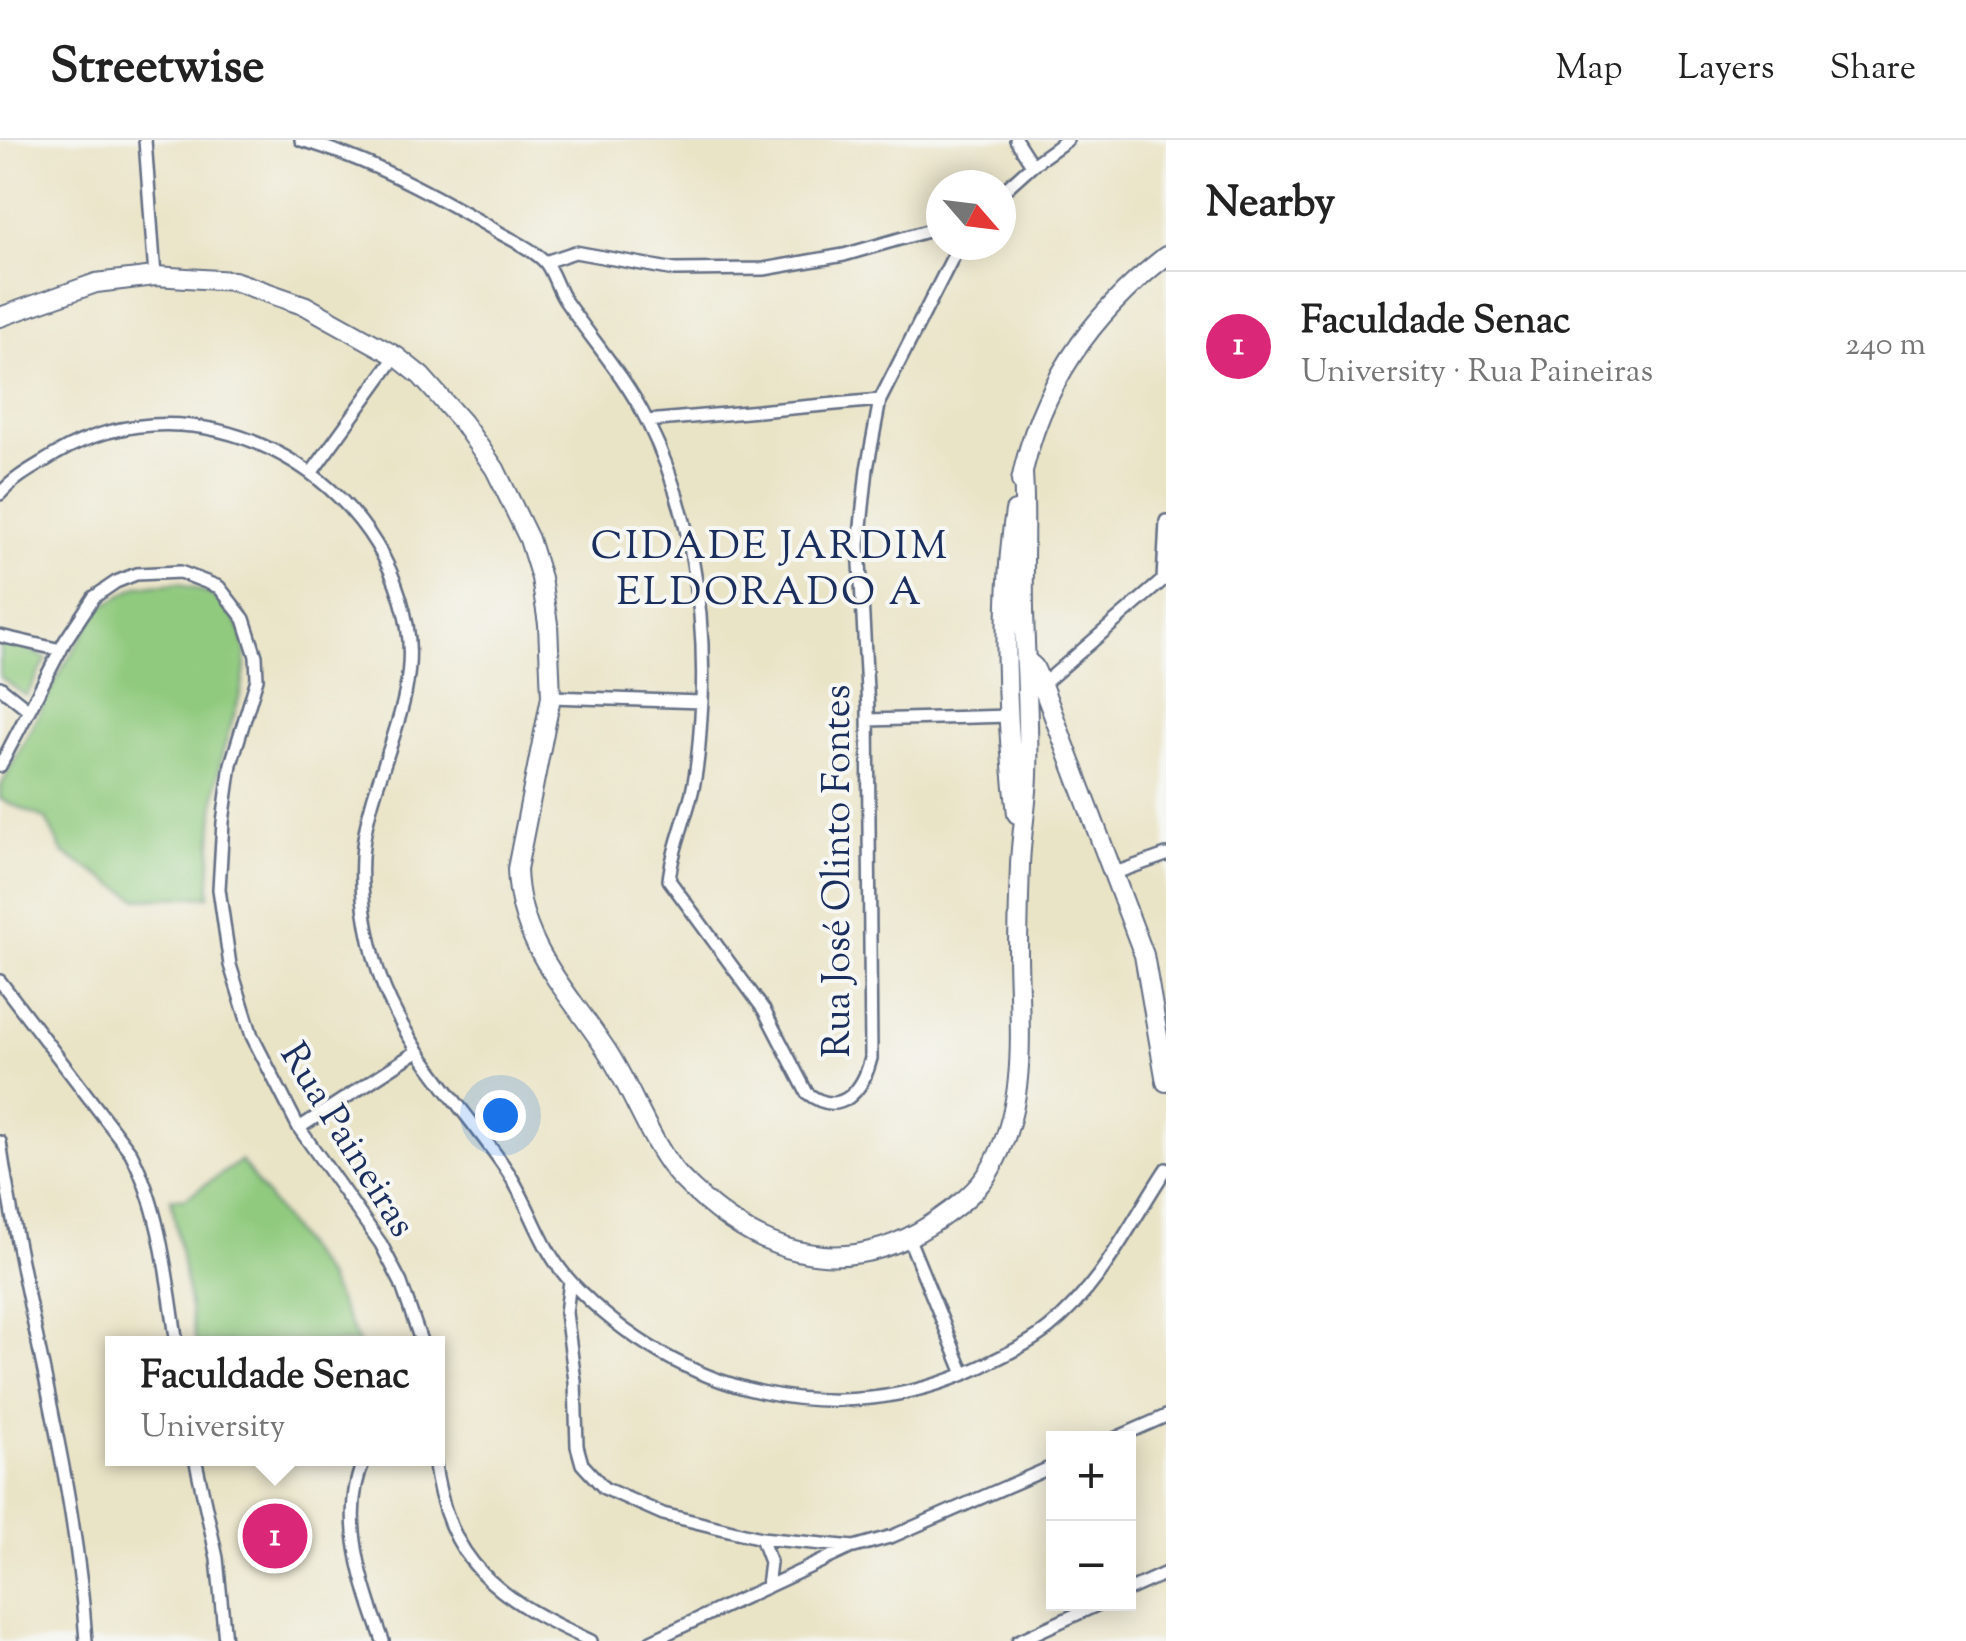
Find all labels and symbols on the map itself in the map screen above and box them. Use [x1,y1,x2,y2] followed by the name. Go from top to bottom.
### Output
[926,170,1016,260] north arrow
[591,520,949,623] district label: CIDADE JARDIM ELDORADO A
[813,685,867,1057] street label: Rua José Olinto Fontes
[264,1034,427,1249] street label: Rua Paineiras
[475,1090,526,1141] your location
[242,1498,308,1574] pin: 1

